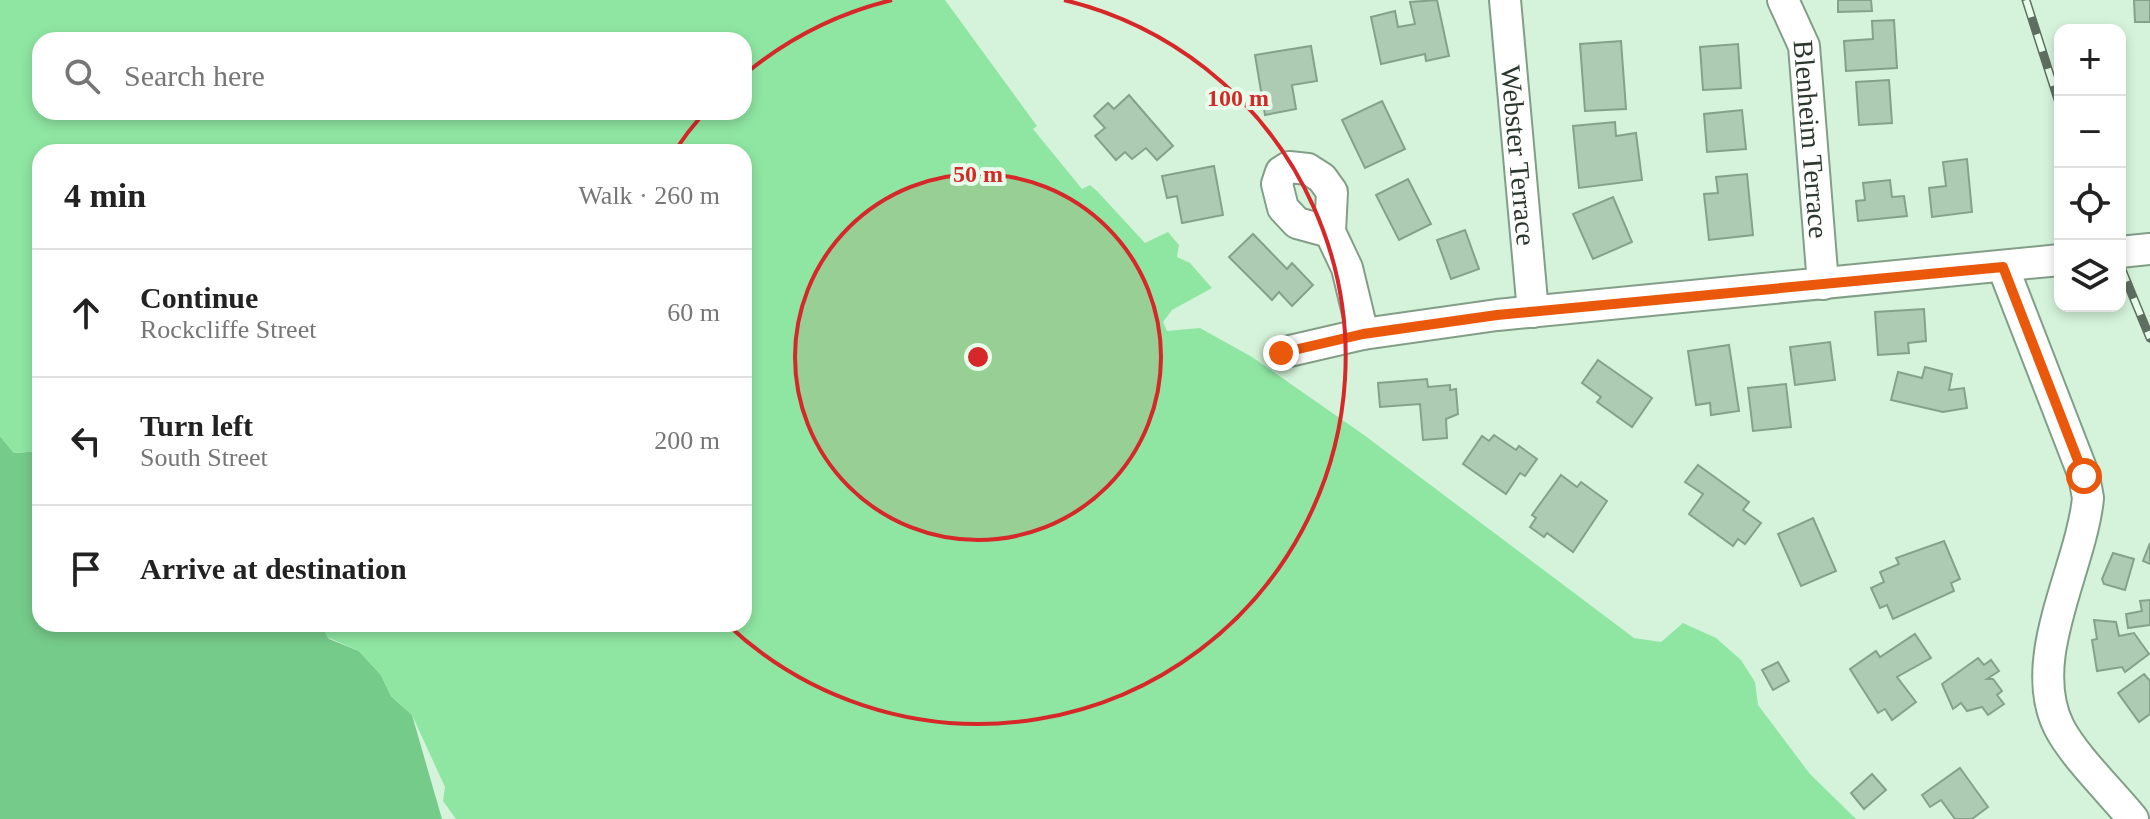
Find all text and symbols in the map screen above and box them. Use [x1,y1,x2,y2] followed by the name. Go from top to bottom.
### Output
[2054,24,2126,312] map controls
[2054,24,2126,96] button: +
[32,32,752,120] search box
[1788,39,1835,240] street label: Blenheim Terrace
[60,54,104,98] icon: search
[124,59,265,92] text: Search here
[1495,64,1542,247] street label: Webster Terrace
[1207,85,1269,111] text: 100 m
[2054,96,2126,168] button: −
[953,161,1003,187] text: 50 m
[2054,168,2126,240] button: locate
[64,177,146,214] text: 4 min
[578,181,720,210] text: Walk · 260 m
[2054,240,2126,312] button: layers
[140,281,258,314] text: Continue
[64,291,108,335] icon: ahead
[667,298,720,327] text: 60 m
[140,315,316,344] text: Rockcliffe Street
[1263,335,1299,371] route end
[964,343,992,371] centre of rings
[140,409,253,442] text: Turn left
[64,419,108,463] icon: left
[654,426,720,455] text: 200 m
[140,443,268,472] text: South Street
[2066,458,2102,494] route start
[64,547,108,591] icon: arrive
[140,552,407,585] text: Arrive at destination

